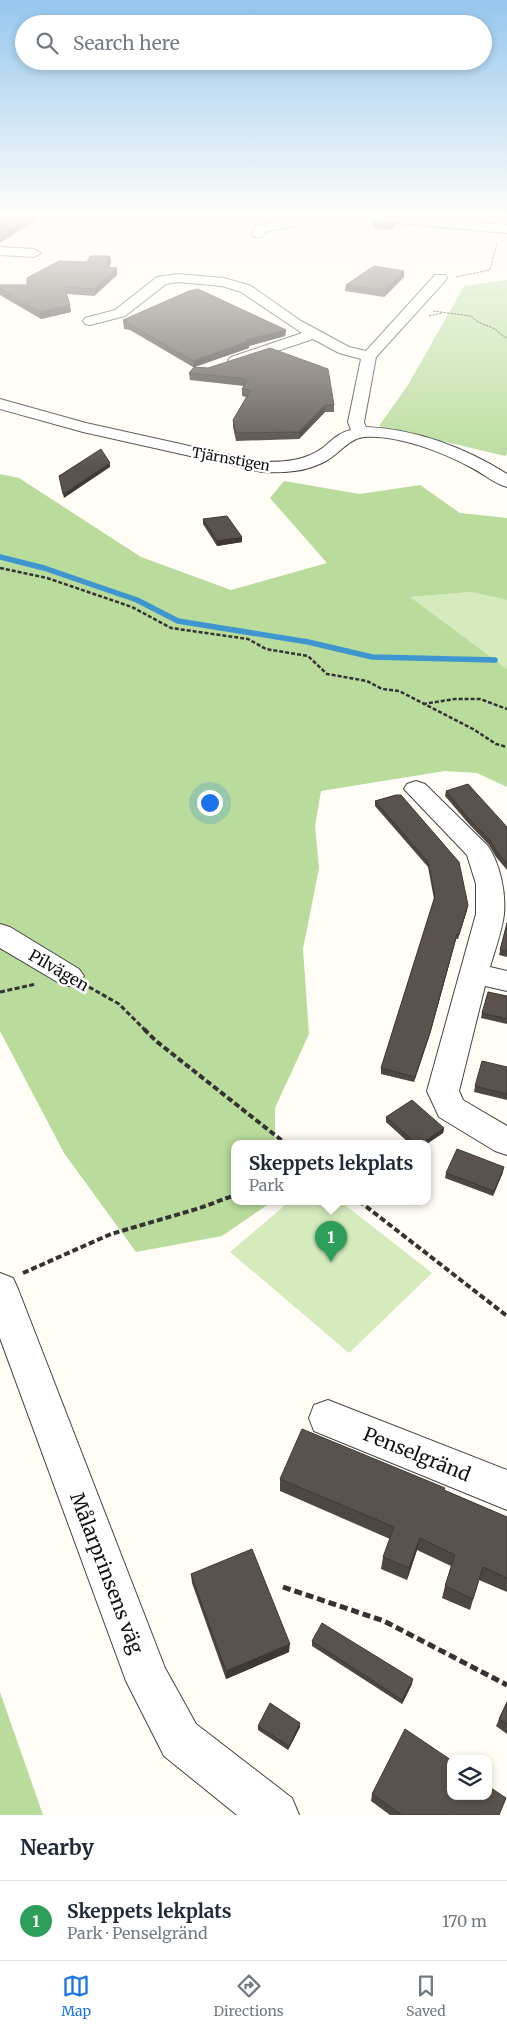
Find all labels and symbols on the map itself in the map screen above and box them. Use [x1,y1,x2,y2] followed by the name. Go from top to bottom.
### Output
[191,443,271,475] street label: Tjärnstigen
[197,790,223,816] your location
[25,945,93,995] street label: Pilvägen
[315,1221,347,1262] pin: 1
[360,1422,474,1486] street label: Penselgränd
[65,1489,149,1658] street label: Målarprinsens väg

